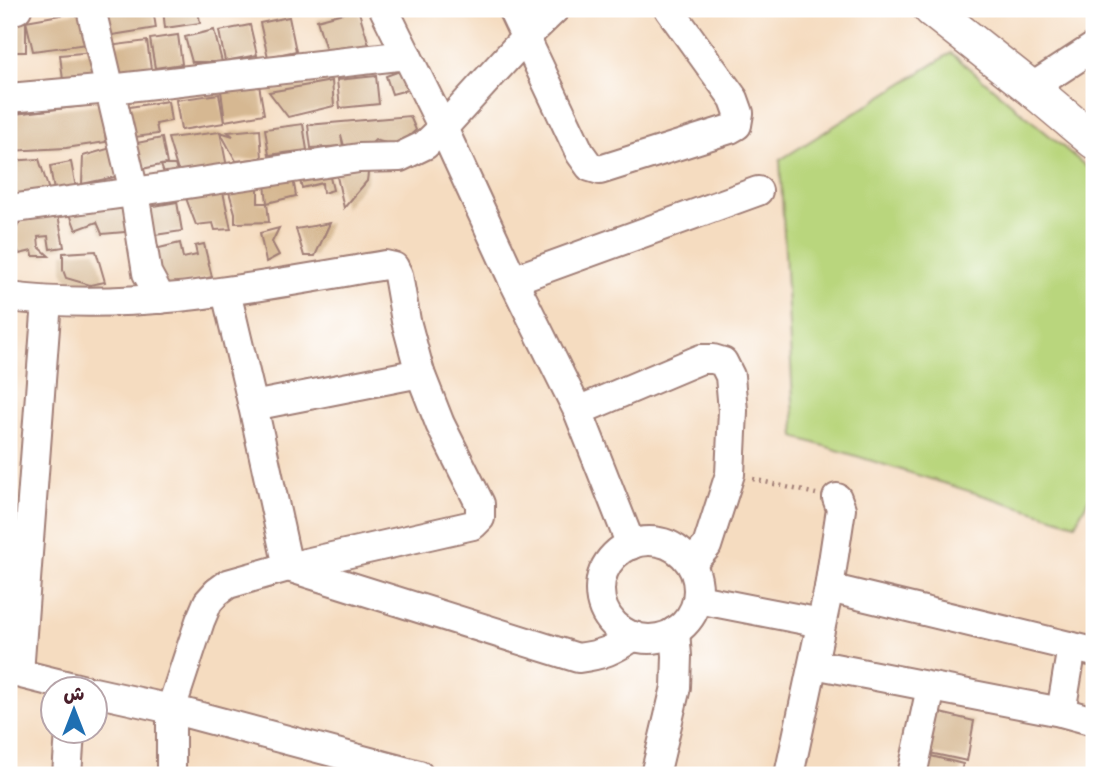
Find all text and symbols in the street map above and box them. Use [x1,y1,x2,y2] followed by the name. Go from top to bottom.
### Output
[38,676,108,746] north arrow
[64,682,85,705] text: ش

